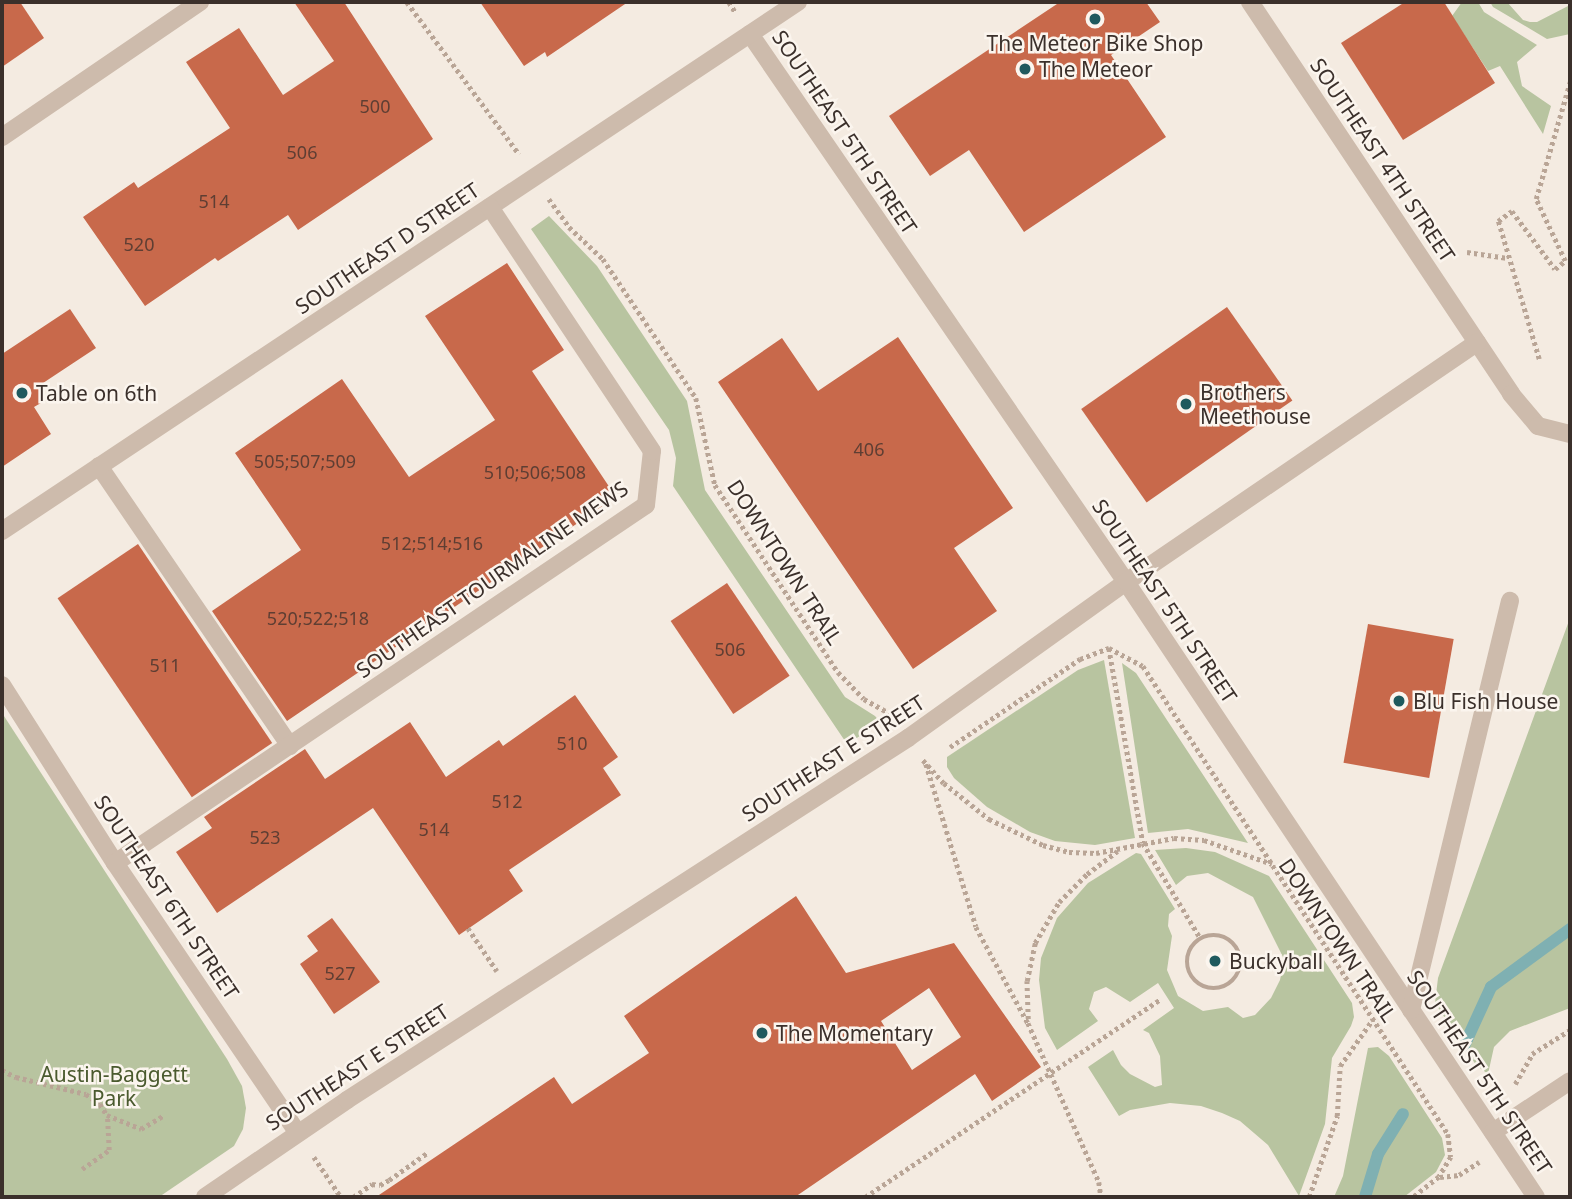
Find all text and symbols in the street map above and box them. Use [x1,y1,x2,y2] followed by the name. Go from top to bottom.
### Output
[1087,11,1103,27] marker: The Meteor Bike Shop
[767,25,923,239] street label: SOUTHEAST 5TH STREET
[987,30,1203,56] place label: The Meteor Bike Shop
[1305,53,1461,267] street label: SOUTHEAST 4TH STREET
[1039,56,1153,82] place label: The Meteor
[1017,61,1033,77] marker: The Meteor
[360,95,390,117] house number: 500
[287,141,317,163] house number: 506
[290,177,484,319] street label: SOUTHEAST D STREET
[199,190,229,212] house number: 514
[124,233,154,255] house number: 520
[1200,379,1311,429] place label: Brothers Meethouse
[36,380,157,406] place label: Table on 6th
[14,385,30,401] marker: Table on 6th
[1178,396,1194,412] marker: Brothers Meethouse
[854,438,884,460] house number: 406
[254,450,356,472] house number: 505;507;509
[484,461,586,483] house number: 510;506;508
[351,475,633,683] street label: SOUTHEAST TOURMALINE MEWS
[722,475,848,649] street label: DOWNTOWN TRAIL
[1087,494,1243,708] street label: SOUTHEAST 5TH STREET
[381,532,483,554] house number: 512;514;516
[267,607,369,629] house number: 520;522;518
[715,638,745,660] house number: 506
[150,654,180,676] house number: 511
[1413,688,1558,714] place label: Blu Fish House
[737,690,929,826] street label: SOUTHEAST E STREET
[1391,693,1407,709] marker: Blu Fish House
[557,732,587,754] house number: 510
[89,790,245,1004] street label: SOUTHEAST 6TH STREET
[492,790,522,812] house number: 512
[419,818,449,840] house number: 514
[250,826,280,848] house number: 523
[1274,853,1402,1027] street label: DOWNTOWN TRAIL
[1229,948,1323,974] place label: Buckyball
[1207,953,1223,969] marker: Buckyball
[325,962,355,984] house number: 527
[1402,965,1558,1179] street label: SOUTHEAST 5TH STREET
[261,999,453,1135] street label: SOUTHEAST E STREET
[776,1020,933,1046] place label: The Momentary
[754,1025,770,1041] marker: The Momentary
[40,1061,188,1111] park label: Austin-Baggett Park

